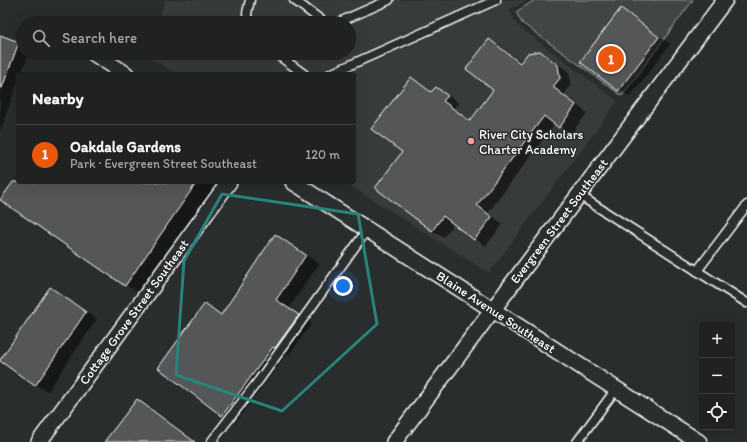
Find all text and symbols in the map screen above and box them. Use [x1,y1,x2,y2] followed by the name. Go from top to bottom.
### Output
[16,16,356,60] search box
[30,27,52,49] icon: search
[62,29,137,47] text: Search here
[598,44,624,74] pin: 1
[32,88,84,108] text: Nearby
[479,127,584,157] place label: River City Scholars Charter Academy
[466,136,476,146] marker: River City Scholars Charter Academy
[70,138,181,156] text: Oakdale Gardens
[42,147,48,162] text: 1
[305,147,340,162] text: 120 m
[70,156,257,171] text: Park · Evergreen Street Southeast
[507,156,611,286] street label: Evergreen Street Southeast
[76,236,192,387] street label: Cottage Grove Street Southeast
[434,268,558,356] street label: Blaine Avenue Southeast
[333,276,353,296] your location
[699,322,735,430] map controls
[699,322,735,358] button: +
[699,358,735,394] button: −
[699,394,735,430] button: locate

